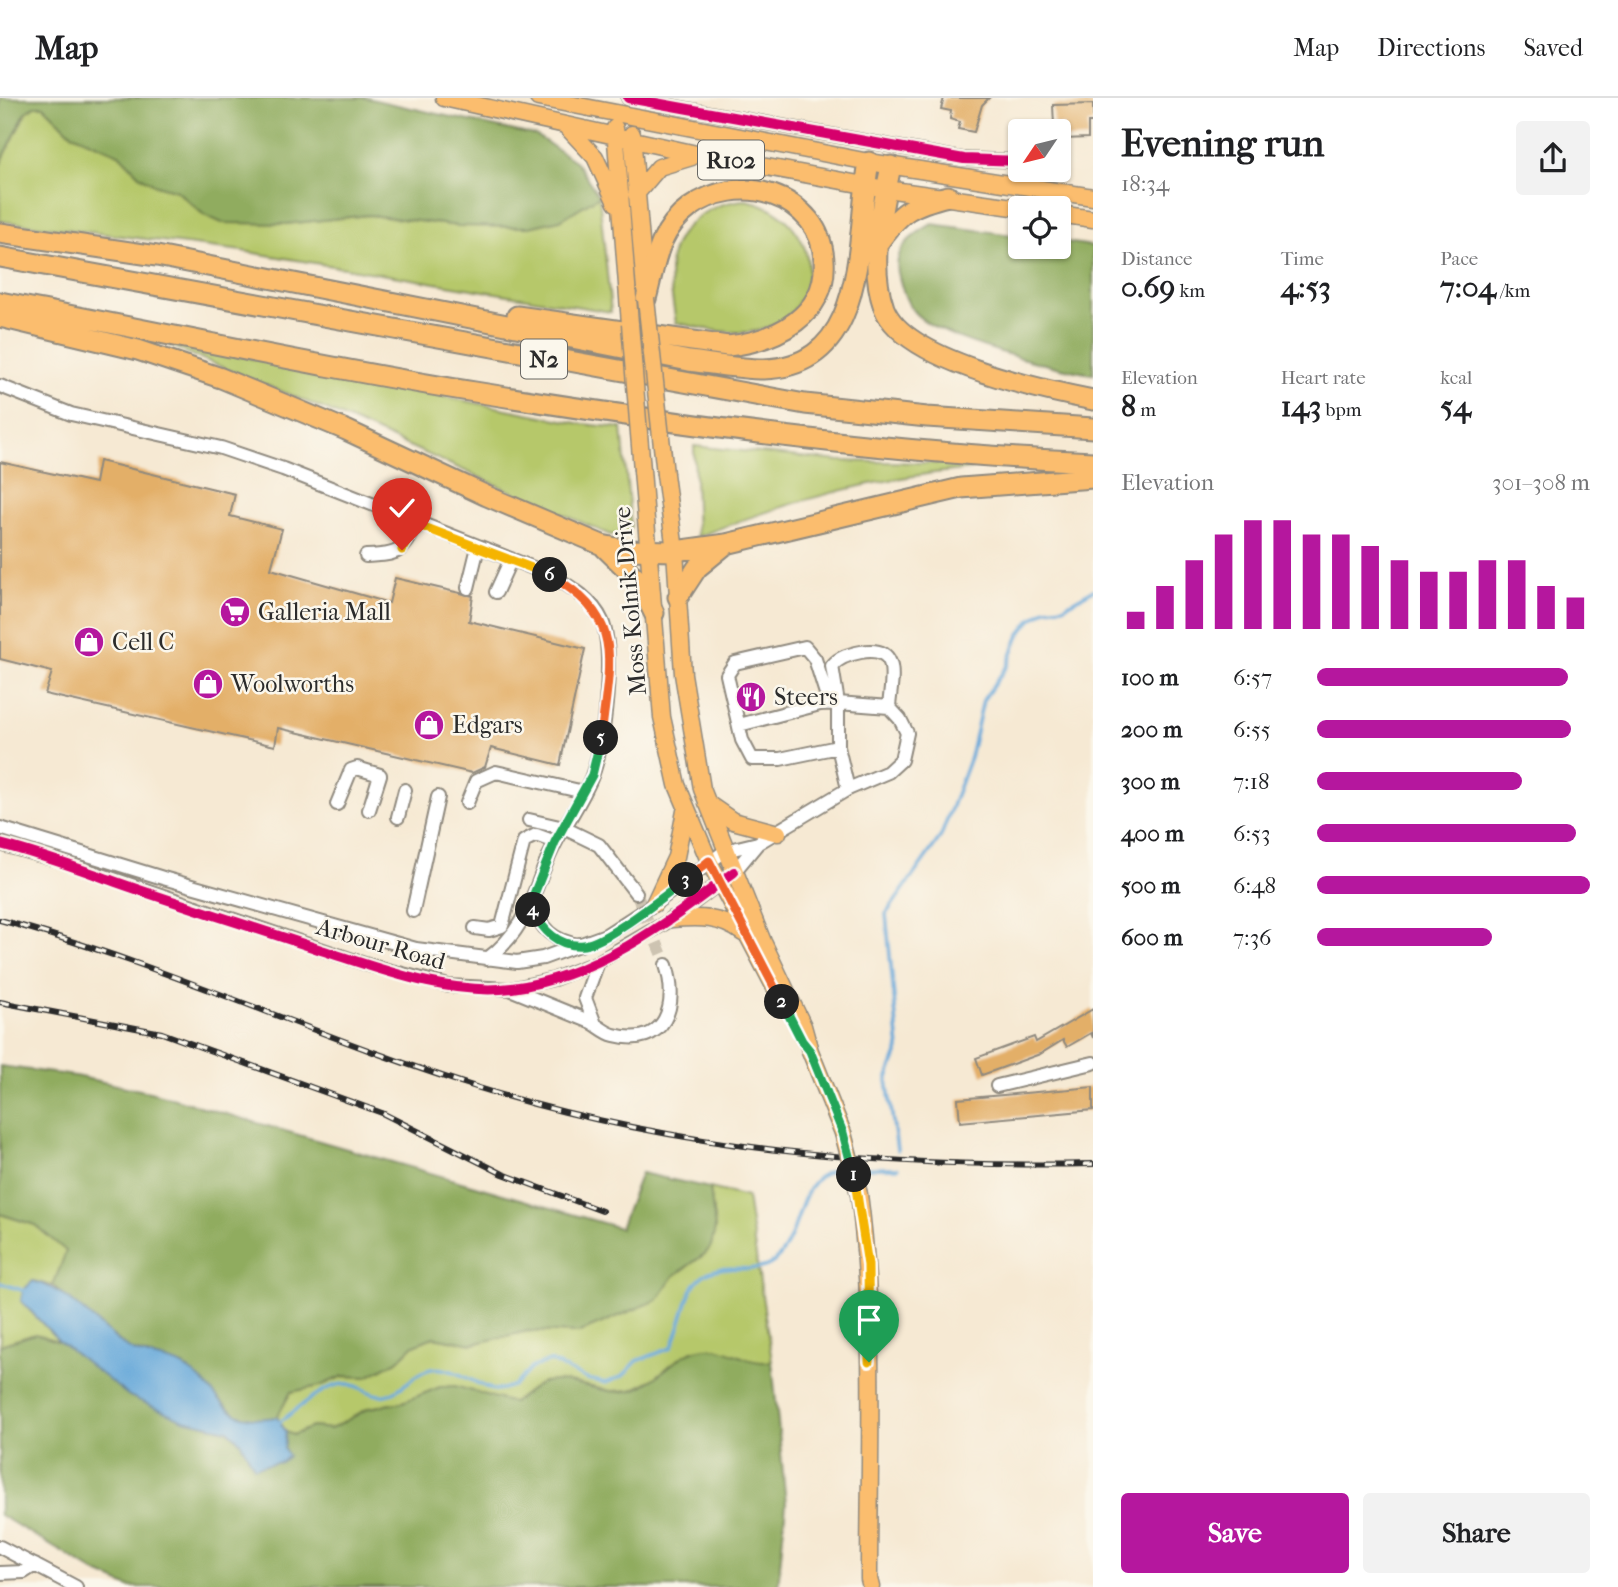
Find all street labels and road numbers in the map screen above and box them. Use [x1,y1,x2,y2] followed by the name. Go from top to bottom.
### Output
[698,141,764,180] road number: R102
[521,340,567,378] road number: N2
[608,505,652,697] street label: Moss Kolnik Drive
[312,912,450,976] street label: Arbour Road

